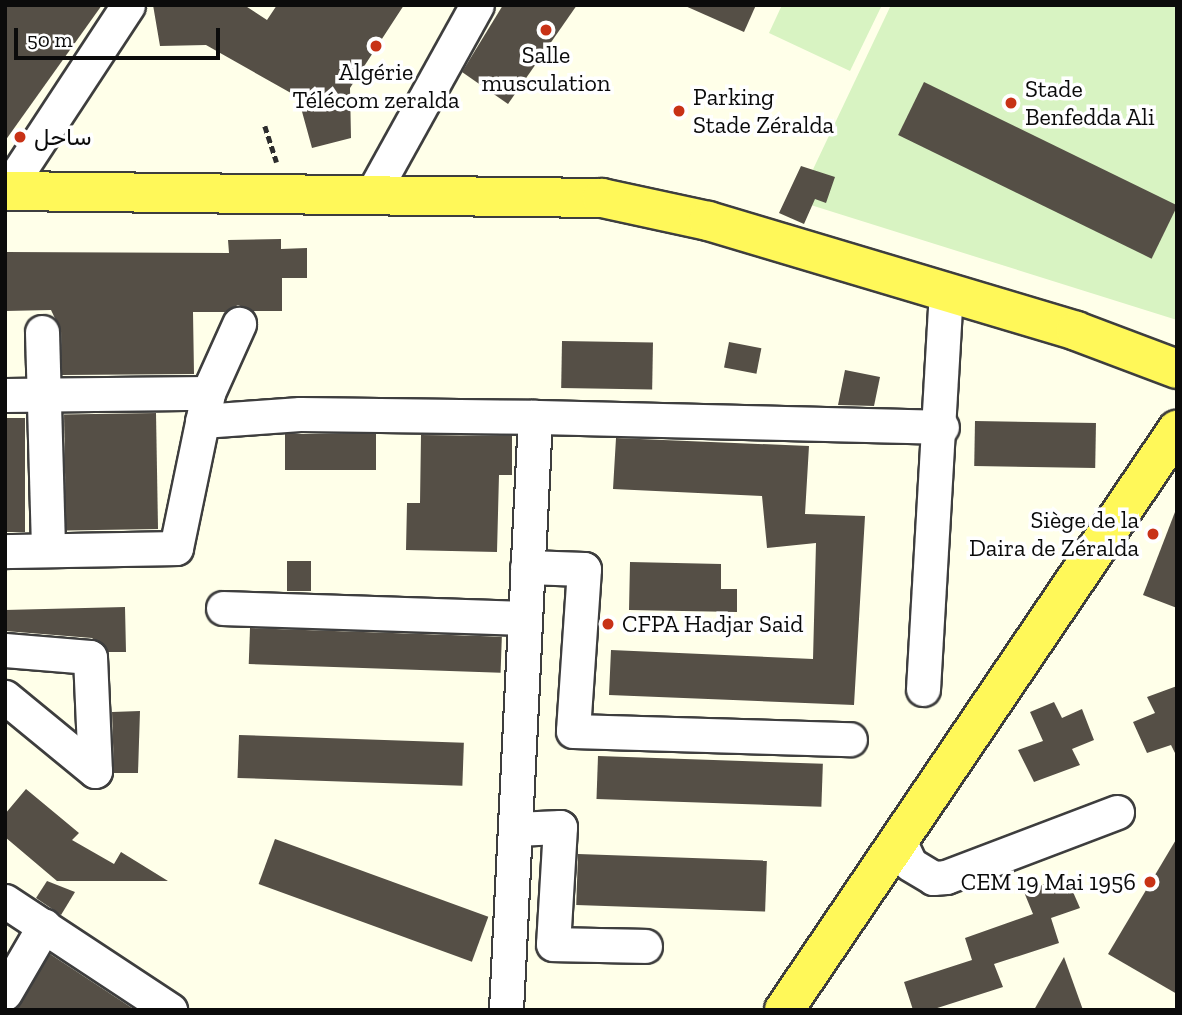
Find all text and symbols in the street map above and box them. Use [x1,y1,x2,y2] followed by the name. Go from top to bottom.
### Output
[18,14,224,58] scale bar
[538,22,554,38] marker: Salle musculation
[27,27,73,52] text: 50 m
[368,38,384,54] marker: Algérie Télécom zeralda
[482,41,610,97] place label: Salle musculation
[292,58,460,114] place label: Algérie Télécom zeralda
[1025,75,1155,131] place label: Stade Benfedda Ali
[693,83,834,139] place label: Parking Stade Zéralda
[1003,95,1019,111] marker: Stade Benfedda Ali
[671,103,687,119] marker: Parking Stade Zéralda
[34,123,91,151] place label: ساحل
[12,129,28,145] marker: ساحل
[969,506,1139,562] place label: Siège de la Daira de Zéralda
[1145,526,1161,542] marker: Siège de la Daira de Zéralda
[622,610,805,638] place label: CFPA Hadjar Said
[600,616,616,632] marker: CFPA Hadjar Said
[961,868,1136,896] place label: CEM 19 Mai 1956
[1142,874,1158,890] marker: CEM 19 Mai 1956

